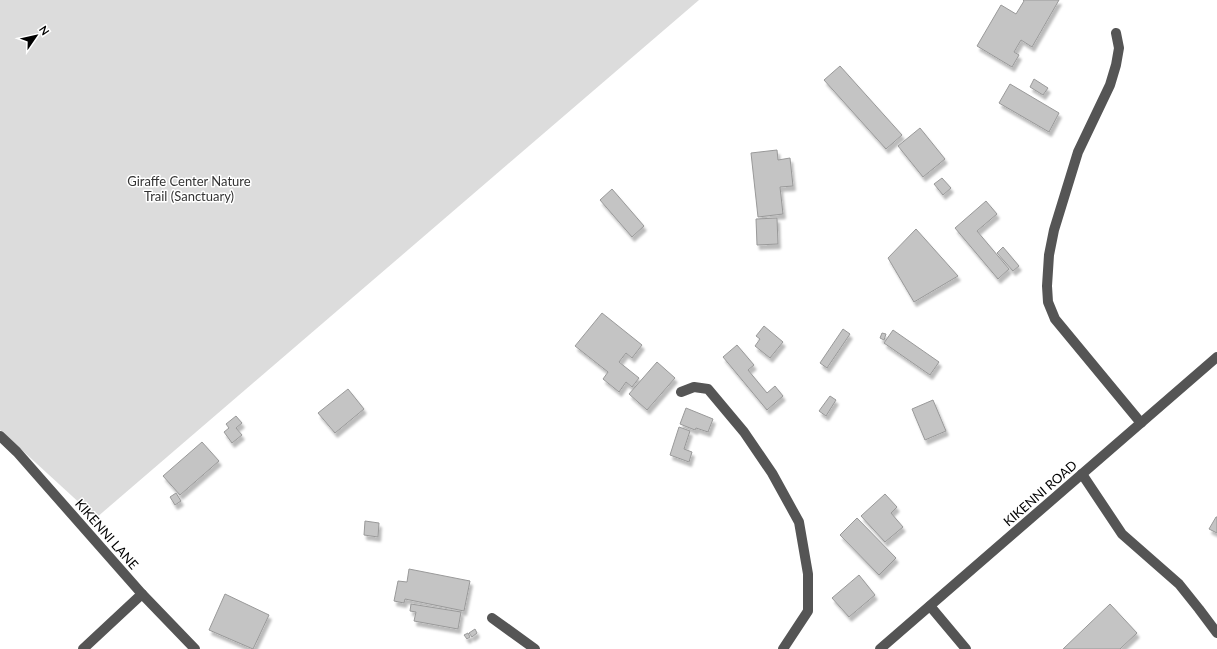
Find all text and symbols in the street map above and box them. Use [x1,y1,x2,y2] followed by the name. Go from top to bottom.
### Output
[16,16,56,56] north arrow
[37,23,52,37] text: N
[127,173,251,204] park label: Giraffe Center Nature Trail (Sanctuary)
[1000,457,1080,529] street label: KIKENNI ROAD
[72,496,142,572] street label: KIKENNI LANE

